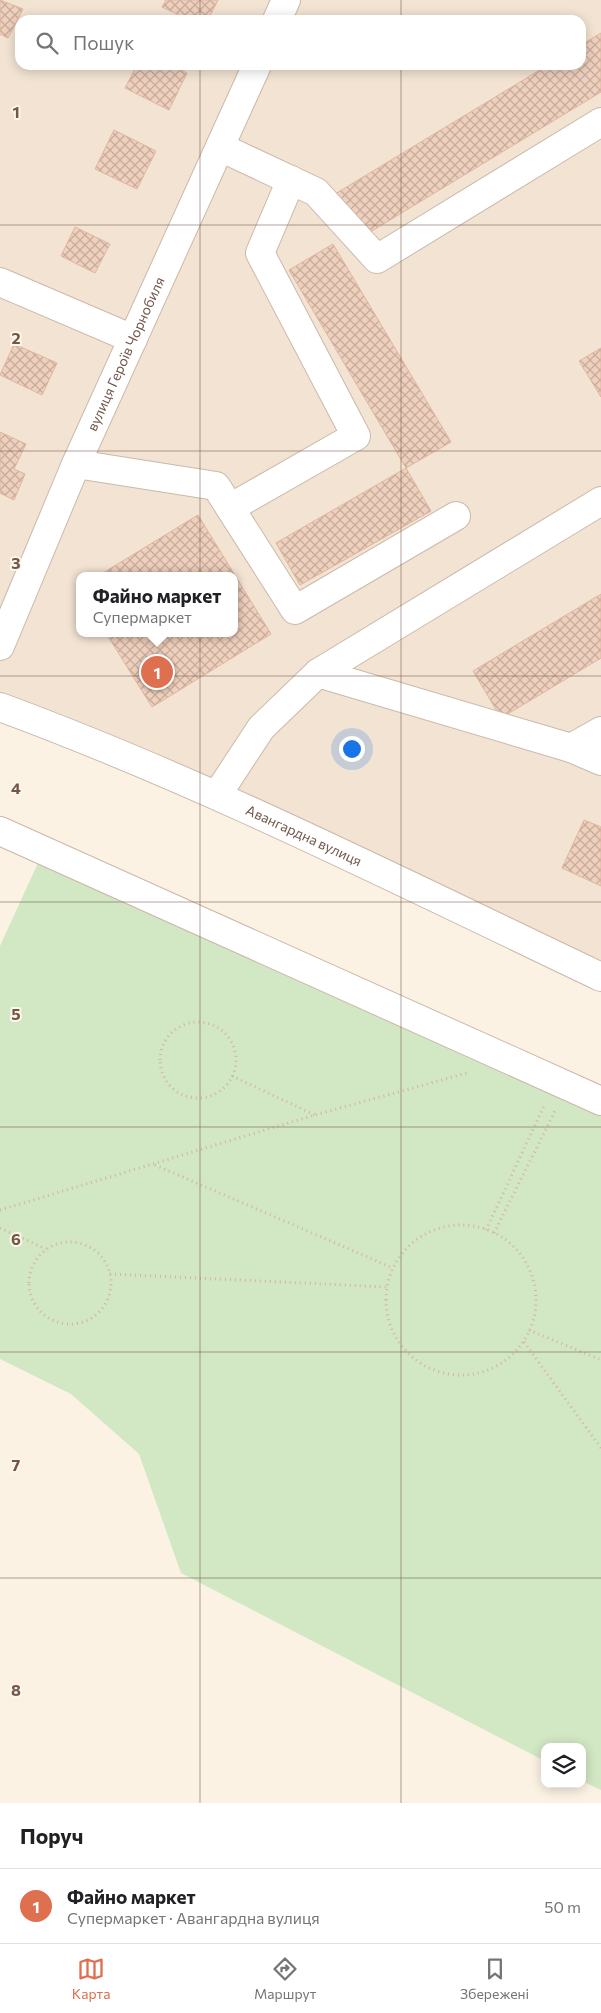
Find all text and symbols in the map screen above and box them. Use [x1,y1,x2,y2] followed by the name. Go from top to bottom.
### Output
[15,15,586,70] search box
[33,29,61,57] icon: search
[73,31,134,54] text: Пошук
[12,102,20,121] text: 1
[83,274,168,434] street label: вулиця Героїв Чорнобиля
[11,328,21,347] text: 2
[11,553,21,572] text: 3
[76,572,238,637] popup
[93,584,221,607] text: Файно маркет
[93,607,192,626] text: Супермаркет
[141,653,173,691] pin: 1
[339,736,365,762] your location
[11,778,21,797] text: 4
[243,801,365,869] street label: Авангардна вулиця
[11,1004,21,1023] text: 5
[11,1229,21,1248] text: 6
[12,1455,21,1474] text: 7
[11,1680,21,1699] text: 8
[541,1743,586,1788] map controls
[541,1743,586,1788] button: layers
[20,1823,83,1848] text: Поруч
[67,1885,196,1908] text: Файно маркет
[32,1897,40,1916] text: 1
[544,1897,581,1916] text: 50 m
[67,1908,320,1927] text: Супермаркет · Авангардна вулиця
[72,1955,110,2002] tab: Карта
[254,1955,316,2002] tab: Маршрут
[460,1955,529,2002] tab: Збережені

